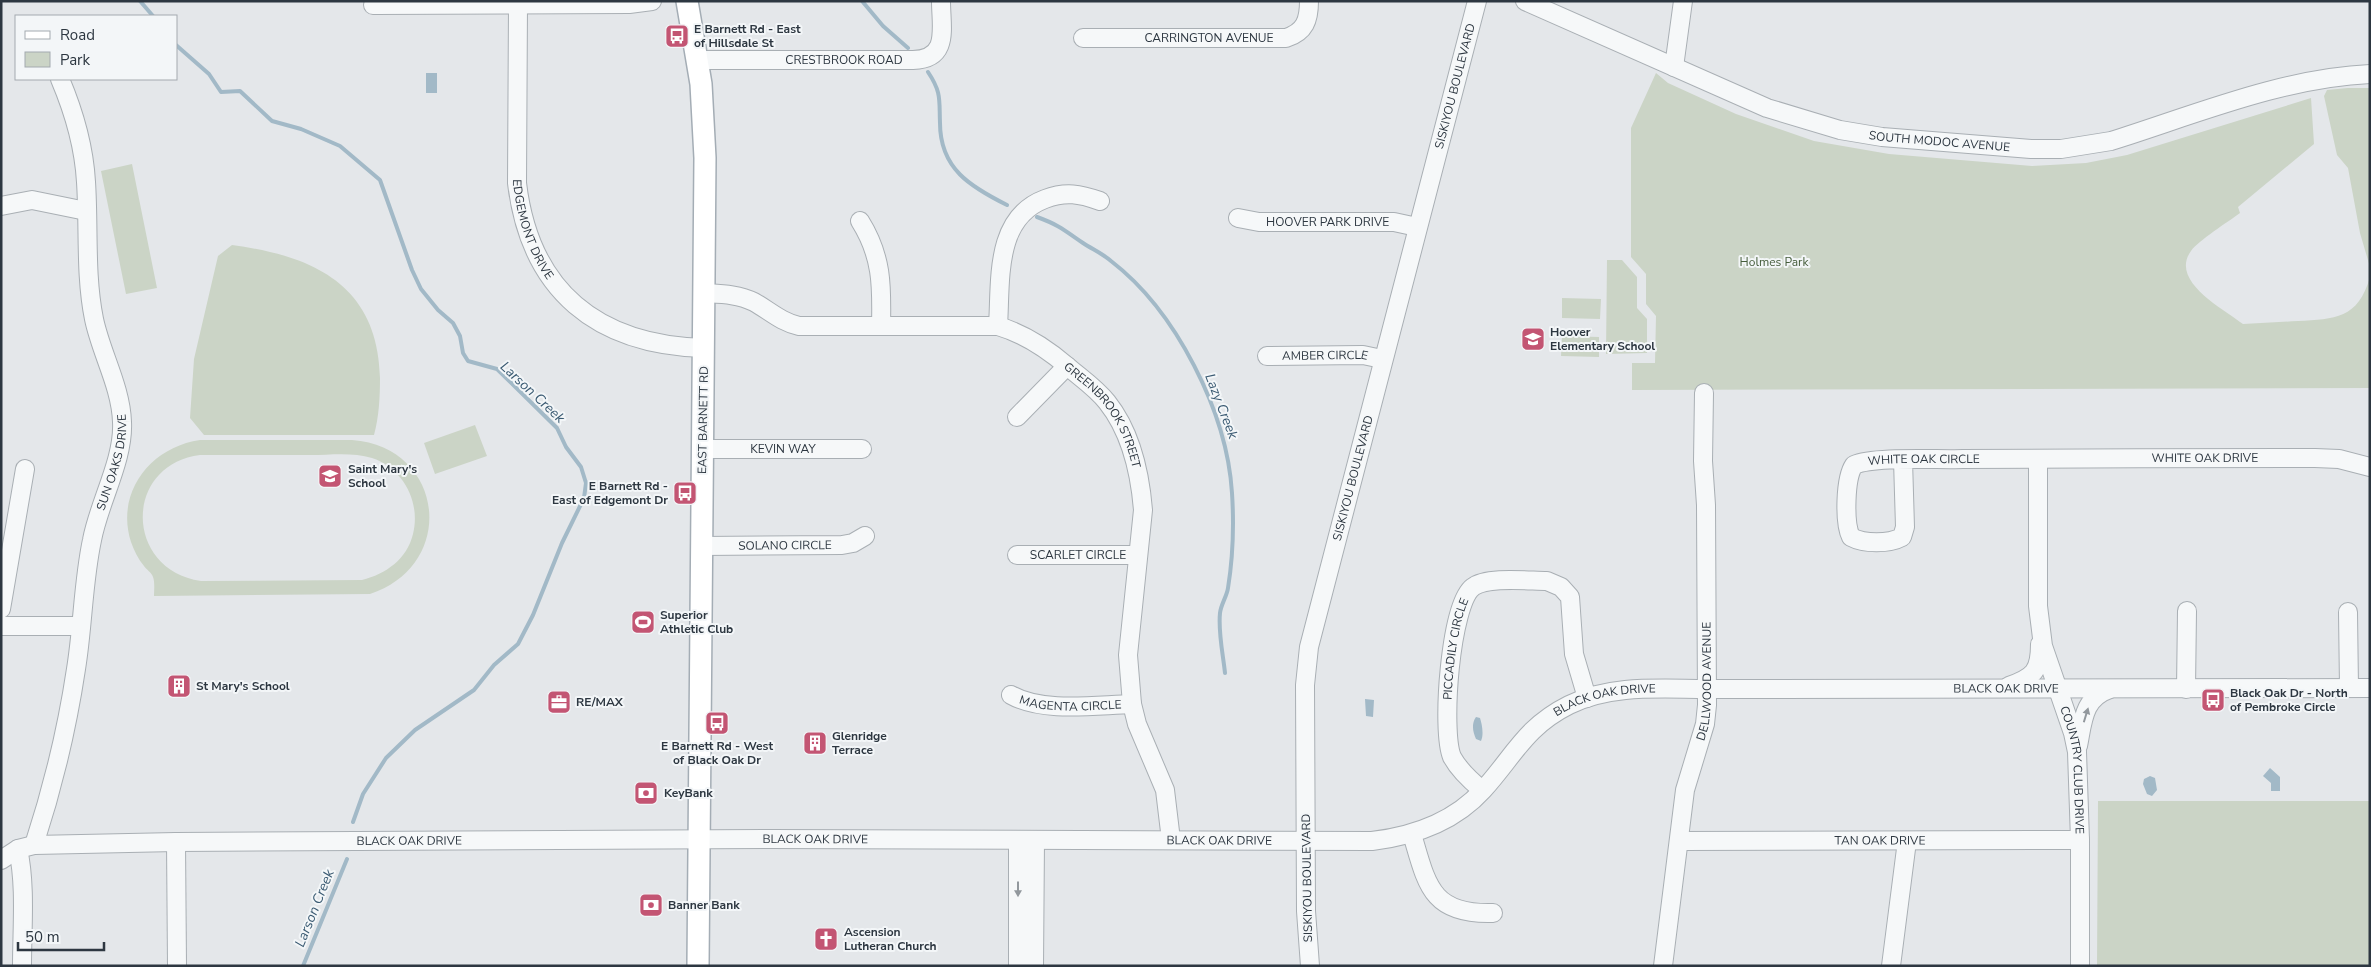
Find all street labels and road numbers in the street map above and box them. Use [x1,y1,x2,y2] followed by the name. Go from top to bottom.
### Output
[1431,21,1479,150] street label: SISKIYOU BOULEVARD
[1144,30,1274,46] street label: CARRINGTON AVENUE
[785,52,903,68] street label: CRESTBROOK ROAD
[1868,127,2011,155] street label: SOUTH MODOC AVENUE
[509,179,557,283] street label: EDGEMONT DRIVE
[1266,214,1389,230] street label: HOOVER PARK DRIVE
[1282,347,1370,364] street label: AMBER CIRCLE
[1060,359,1145,470] street label: GREENBROOK STREET
[694,366,712,474] street label: EAST BARNETT RD
[93,413,130,512] street label: SUN OAKS DRIVE
[1329,413,1377,542] street label: SISKIYOU BOULEVARD
[750,441,817,457] street label: KEVIN WAY
[2152,450,2258,466] street label: WHITE OAK DRIVE
[1867,451,1980,469] street label: WHITE OAK CIRCLE
[738,537,832,554] street label: SOLANO CIRCLE
[1030,547,1126,563] street label: SCARLET CIRCLE
[1440,595,1472,700] street label: PICCADILY CIRCLE
[1692,622,1715,743] street label: DELLWOOD AVENUE
[1550,680,1656,720] street label: BLACK OAK DRIVE
[1953,680,2059,697] street label: BLACK OAK DRIVE
[1017,692,1122,715] street label: MAGENTA CIRCLE
[2056,704,2088,834] street label: COUNTRY CLUB DRIVE
[1298,813,1316,943] street label: SISKIYOU BOULEVARD
[762,831,868,847] street label: BLACK OAK DRIVE
[1166,832,1272,849] street label: BLACK OAK DRIVE
[1835,832,1925,849] street label: TAN OAK DRIVE
[356,833,462,849] street label: BLACK OAK DRIVE

